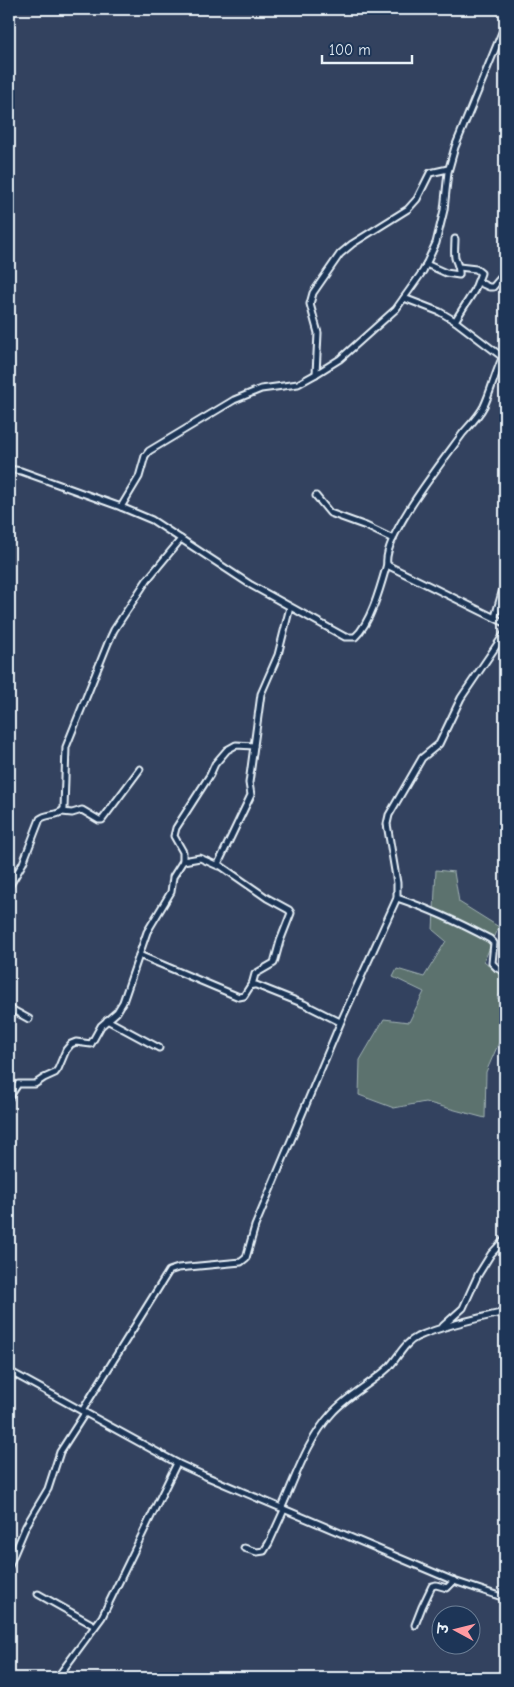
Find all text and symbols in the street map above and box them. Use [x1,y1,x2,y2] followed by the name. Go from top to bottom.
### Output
[322,32,412,64] scale bar
[329,41,371,59] text: 100 m
[432,1604,482,1654] north arrow
[434,1621,453,1636] text: उ

